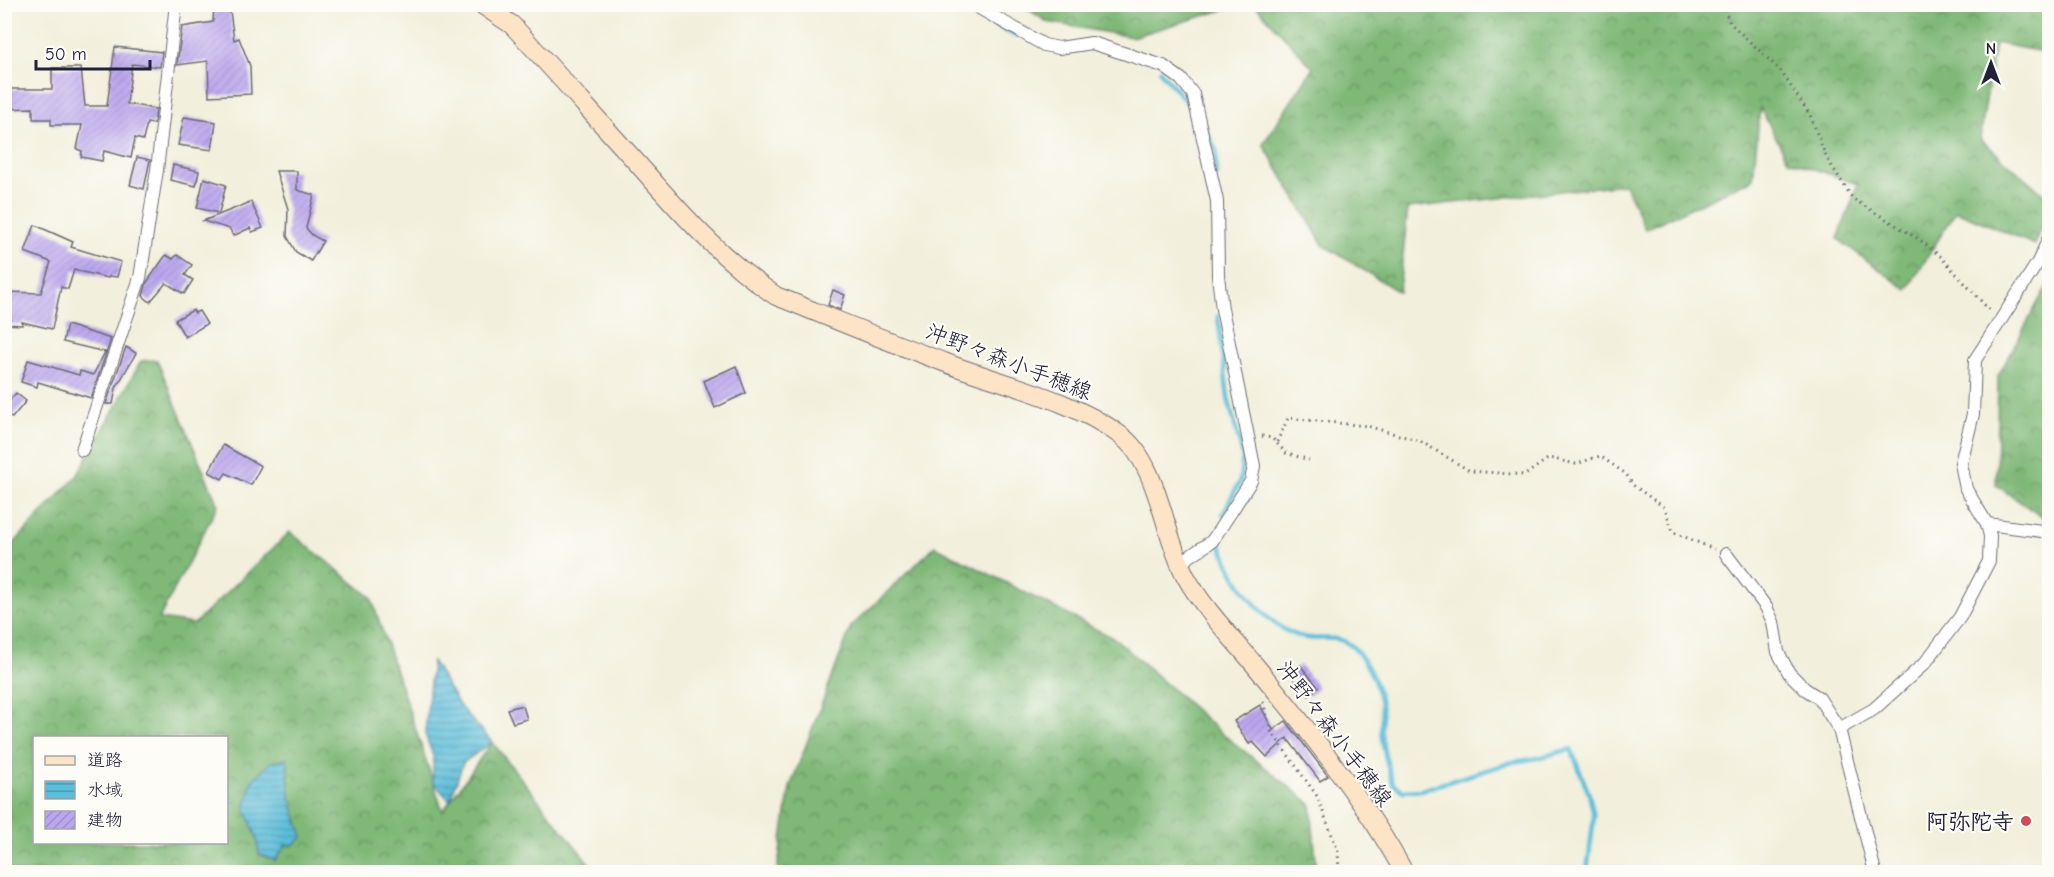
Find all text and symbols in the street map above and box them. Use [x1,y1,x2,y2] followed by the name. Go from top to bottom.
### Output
[36,33,150,71] scale bar
[1961,33,2021,93] north arrow
[1986,40,1996,58] text: N
[45,44,87,65] text: 50 m
[922,318,1095,406] street label: 沖野々森小手穂線
[1271,655,1398,812] street label: 沖野々森小手穂線
[33,736,228,844] legend
[87,750,123,771] text: 道路
[87,780,123,801] text: 水域
[1926,809,2014,835] place label: 阿弥陀寺
[87,810,123,831] text: 建物
[2019,814,2033,828] marker: 阿弥陀寺

